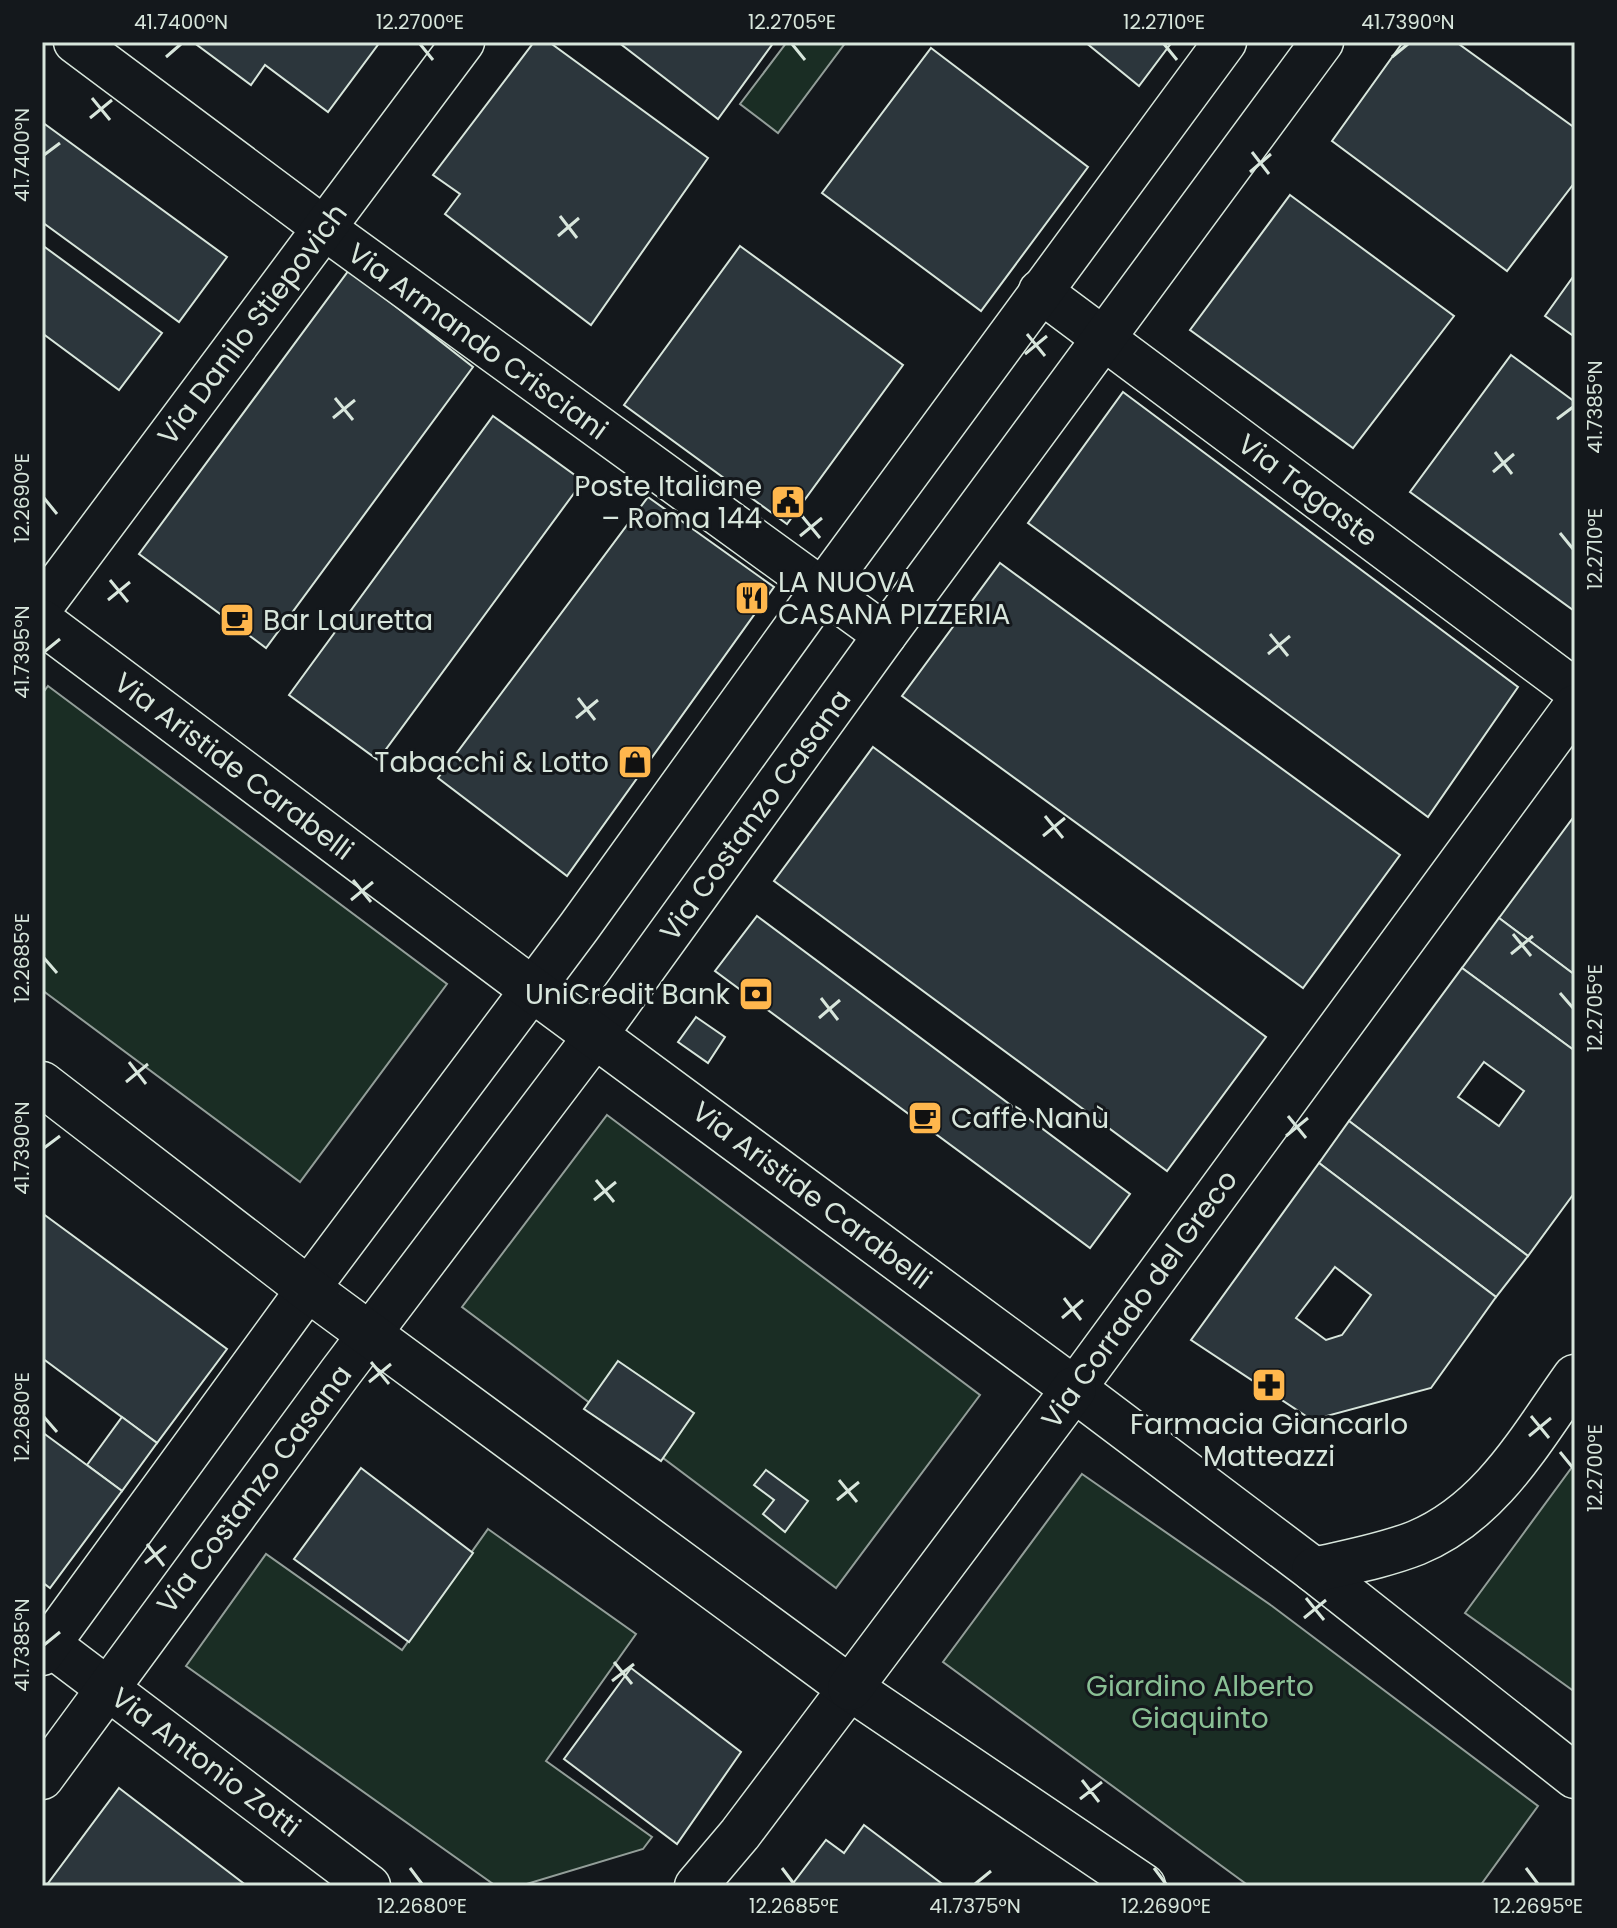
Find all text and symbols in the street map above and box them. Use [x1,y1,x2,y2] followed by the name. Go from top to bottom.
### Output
[134,8,228,36] text: 41.7400°N
[376,8,464,36] text: 12.2700°E
[748,8,836,36] text: 12.2705°E
[1123,8,1205,36] text: 12.2710°E
[1361,8,1455,36] text: 41.7390°N
[8,108,36,202] text: 41.7400°N
[149,195,356,453] street label: Via Danilo Stiepovich
[340,234,616,449] street label: Via Armando Crisciani
[1581,360,1609,454] text: 41.7385°N
[1230,425,1386,556] street label: Via Tagaste
[8,453,36,543] text: 12.2690°E
[574,467,762,538] place label: Poste Italiane – Roma 144
[769,483,807,521] public building icon: Poste Italiane – Roma 144
[1581,508,1609,590] text: 12.2710°E
[778,563,1010,634] place label: LA NUOVA CASANA PIZZERIA
[733,579,771,617] restaurant icon: LA NUOVA CASANA PIZZERIA
[218,601,256,639] cafe icon: Bar Lauretta
[263,601,433,640] place label: Bar Lauretta
[8,605,36,699] text: 41.7395°N
[106,663,362,869] street label: Via Aristide Carabelli
[651,681,860,949] street label: Via Costanzo Casana
[374,743,609,782] place label: Tabacchi & Lotto
[616,743,654,781] shop icon: Tabacchi & Lotto
[8,913,36,1003] text: 12.2685°E
[1581,964,1609,1052] text: 12.2705°E
[525,975,731,1014] place label: UniCredit Bank
[737,975,775,1013] bank icon: UniCredit Bank
[684,1092,940,1298] street label: Via Aristide Carabelli
[906,1099,944,1137] cafe icon: Caffè Nanù
[951,1099,1109,1138] place label: Caffè Nanù
[8,1101,36,1195] text: 41.7390°N
[1032,1162,1247,1437] street label: Via Corrado del Greco
[148,1357,361,1622] street label: Via Costanzo Casana
[1250,1366,1288,1404] pharmacy icon: Farmacia Giancarlo Matteazzi
[8,1372,36,1462] text: 12.2680°E
[1130,1405,1408,1476] place label: Farmacia Giancarlo Matteazzi
[1581,1424,1609,1512] text: 12.2700°E
[8,1598,36,1692] text: 41.7385°N
[1086,1667,1314,1738] park label: Giardino Alberto Giaquinto
[103,1678,308,1846] street label: Via Antonio Zotti
[377,1892,467,1920] text: 12.2680°E
[749,1892,839,1920] text: 12.2685°E
[929,1892,1021,1920] text: 41.7375°N
[1121,1892,1211,1920] text: 12.2690°E
[1493,1892,1583,1920] text: 12.2695°E

